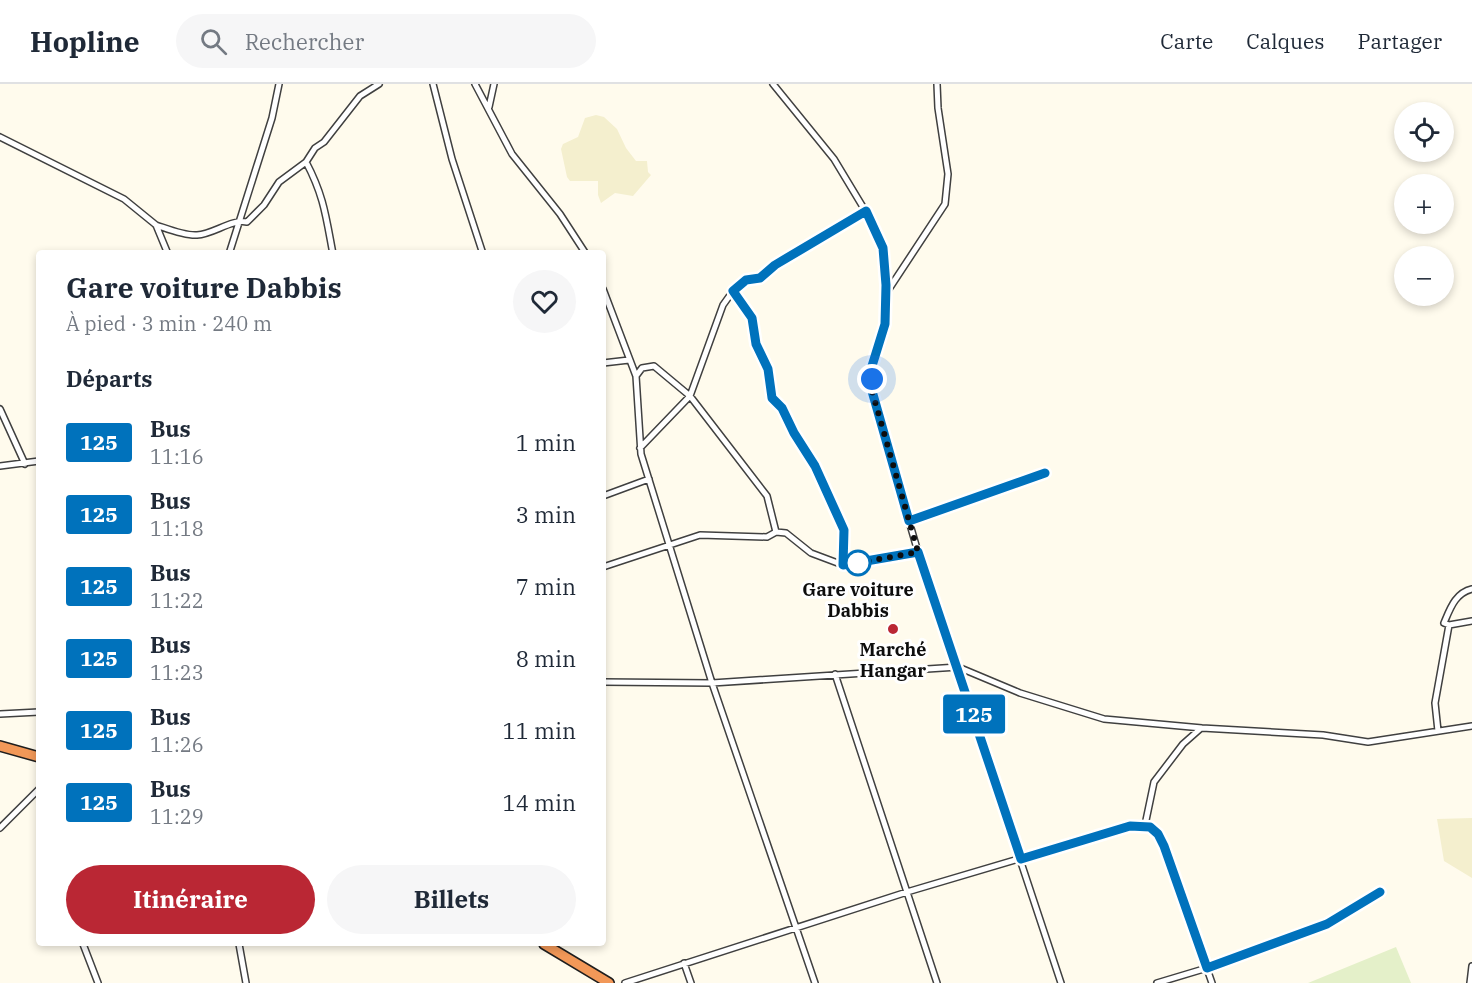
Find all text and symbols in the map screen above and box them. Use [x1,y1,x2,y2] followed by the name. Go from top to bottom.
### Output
[176,14,596,68] search box
[30,23,140,60] text: Hopline
[197,25,230,58] icon: search
[245,27,364,56] text: Rechercher
[1160,27,1213,55] text: Carte
[1246,27,1325,55] text: Calques
[1358,27,1442,55] text: Partager
[1394,102,1454,306] map controls
[1394,102,1454,162] button: locate
[1394,174,1454,234] button: +
[1394,246,1454,306] button: −
[66,269,342,306] text: Gare voiture Dabbis
[513,270,576,333] button: heart
[66,310,272,337] text: À pied · 3 min · 240 m
[66,364,152,393] text: Départs
[857,364,887,394] your location
[150,414,191,443] text: Bus
[80,428,118,456] text: 125
[516,428,576,457] text: 1 min
[150,443,204,470] text: 11:16
[150,486,191,515] text: Bus
[80,500,118,528] text: 125
[516,500,576,529] text: 3 min
[150,515,204,542] text: 11:18
[845,550,871,576] marker: Gare voiture Dabbis
[150,558,191,587] text: Bus
[80,572,118,600] text: 125
[516,572,576,601] text: 7 min
[802,578,914,622] place label: Gare voiture Dabbis
[150,587,204,614] text: 11:22
[886,622,900,636] marker: Marché Hangar
[150,630,191,659] text: Bus
[860,638,926,682] place label: Marché Hangar
[80,644,118,672] text: 125
[516,644,576,673] text: 8 min
[150,659,204,686] text: 11:23
[940,694,1008,734] line badge: 125
[955,700,993,728] text: 125
[150,702,191,731] text: Bus
[80,716,118,744] text: 125
[503,716,576,745] text: 11 min
[150,731,204,758] text: 11:26
[150,774,191,803] text: Bus
[80,788,118,816] text: 125
[503,788,576,817] text: 14 min
[150,803,204,830] text: 11:29
[66,865,315,934] button: Itinéraire
[327,865,576,934] button: Billets

